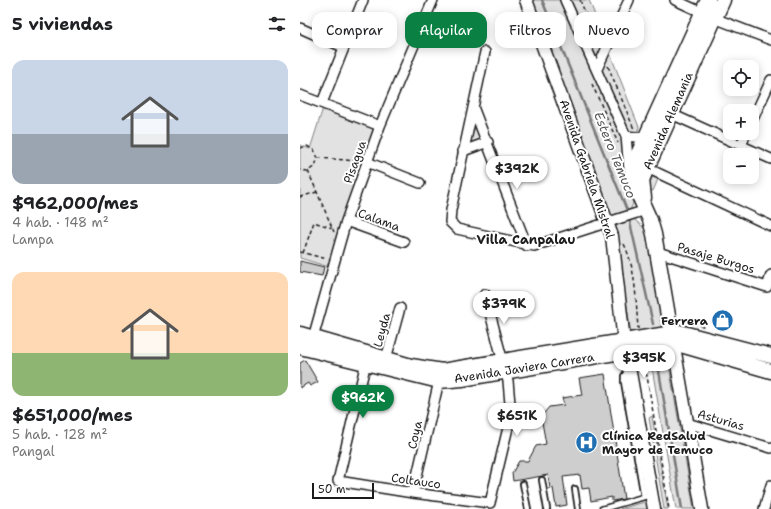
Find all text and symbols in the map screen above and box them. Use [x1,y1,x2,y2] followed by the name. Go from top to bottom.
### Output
[312,12,397,48] chip: Comprar
[405,12,487,48] chip: Alquilar
[495,12,566,48] chip: Filtros
[574,12,644,48] chip: Nuevo
[12,13,113,35] text: 5 viviendas
[266,13,288,35] icon: filters
[723,60,759,184] map controls
[723,60,759,96] button: locate
[639,69,697,173] street label: Avenida Alemania
[114,86,186,158] icon: home
[556,97,618,241] street label: Avenida Gabriela Mistral
[723,104,759,140] button: +
[590,109,640,201] water label: Estero Temuco
[340,138,370,186] street label: Pisagua
[723,148,759,184] button: −
[489,156,545,190] pin: $392K
[495,160,539,177] text: $392K
[12,192,138,214] text: $962,000/mes
[356,205,403,235] street label: Calama
[12,214,109,231] text: 4 hab. · 148 m²
[12,231,54,248] text: Lampa
[477,231,575,248] district label: Villa Canpalau
[675,239,757,277] street label: Pasaje Burgos
[476,291,532,325] pin: $379K
[482,295,526,312] text: $379K
[114,298,186,370] icon: home
[710,308,736,334] shop icon: Ferrera
[370,311,394,349] street label: Leyda
[661,313,709,329] place label: Ferrera
[616,345,672,379] pin: $395K
[453,349,596,387] street label: Avenida Javiera Carrera
[622,349,666,366] text: $395K
[335,385,391,419] pin: $962K
[341,389,385,406] text: $962K
[489,403,545,437] pin: $651K
[12,404,133,426] text: $651,000/mes
[696,406,746,434] street label: Asturias
[497,407,537,424] text: $651K
[404,419,426,451] street label: Coya
[12,426,107,443] text: 5 hab. · 128 m²
[602,428,713,458] place label: Clínica RedSalud Mayor de Temuco
[574,430,600,456] hospital icon: Clínica RedSalud Mayor de Temuco
[12,443,55,460] text: Pangal
[390,470,442,492] street label: Coltauco
[312,481,374,500] scale bar
[318,482,346,497] text: 50 m

